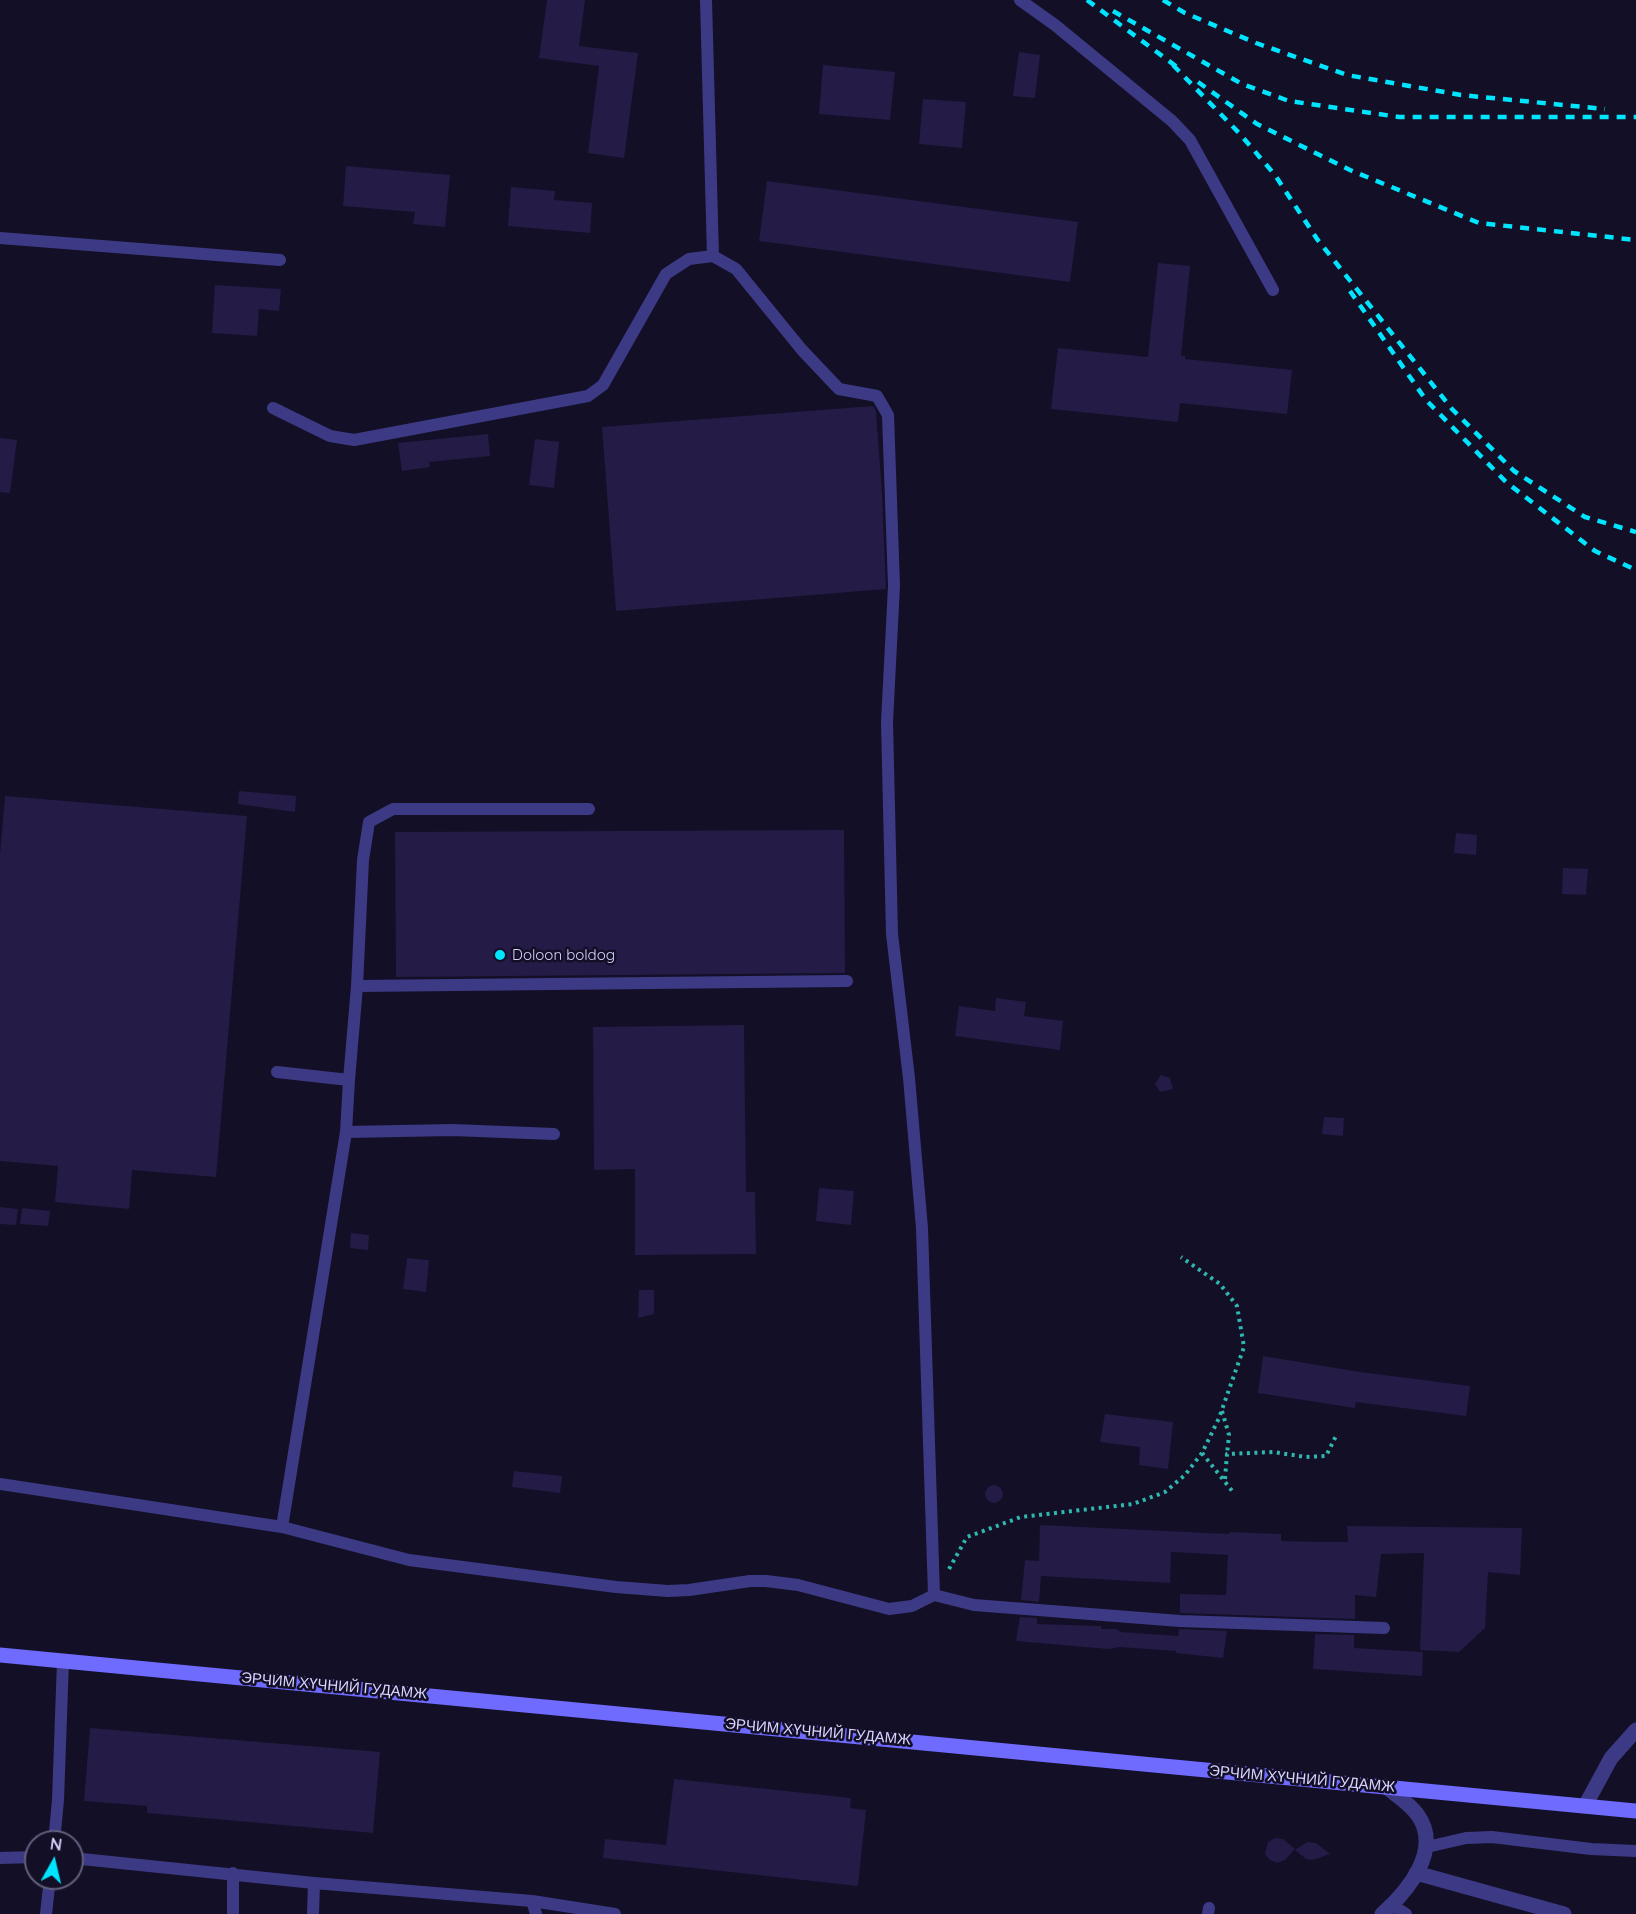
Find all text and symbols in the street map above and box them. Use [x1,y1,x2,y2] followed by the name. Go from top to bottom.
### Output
[512,946,615,964] place label: Doloon boldog
[493,948,507,962] marker: Doloon boldog
[240,1669,428,1703] street label: ЭРЧИМ ХҮЧНИЙ ГУДАМЖ
[724,1715,912,1749] street label: ЭРЧИМ ХҮЧНИЙ ГУДАМЖ
[1208,1762,1396,1796] street label: ЭРЧИМ ХҮЧНИЙ ГУДАМЖ
[24,1830,84,1890] north arrow
[49,1833,63,1855] text: N

